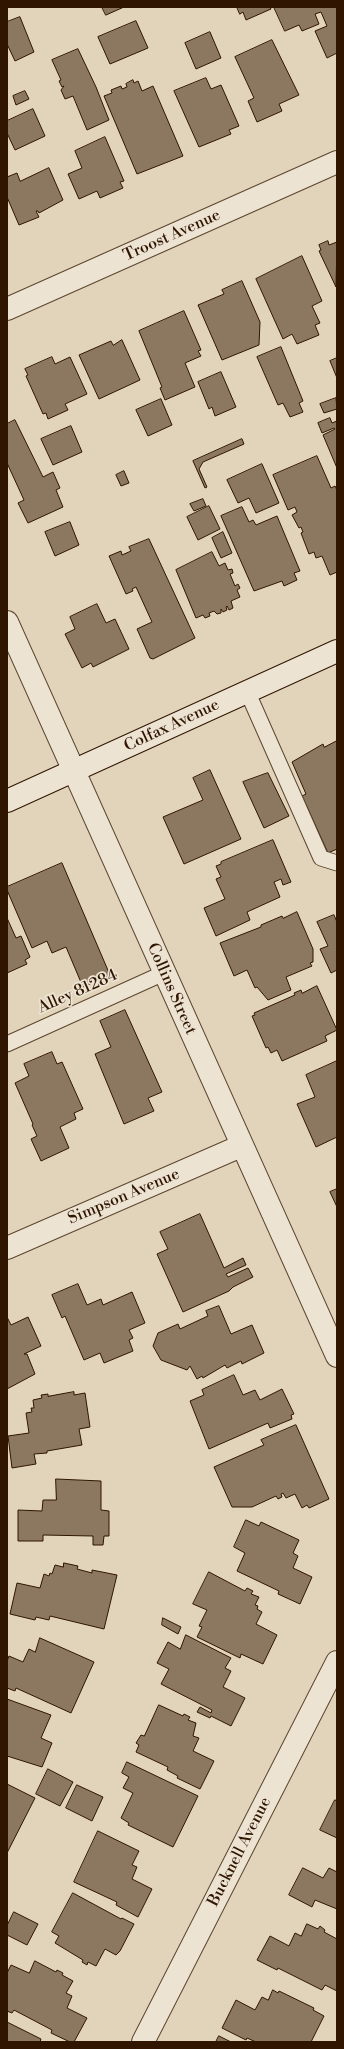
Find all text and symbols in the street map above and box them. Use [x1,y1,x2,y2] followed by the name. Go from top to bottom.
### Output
[121,206,223,266] street label: Troost Avenue
[121,696,223,756] street label: Colfax Avenue
[142,940,200,1038] street label: Collins Street
[35,966,121,1018] street label: Alley 81284
[65,1165,183,1229] street label: Simpson Avenue
[204,1794,276,1910] street label: Bucknell Avenue

